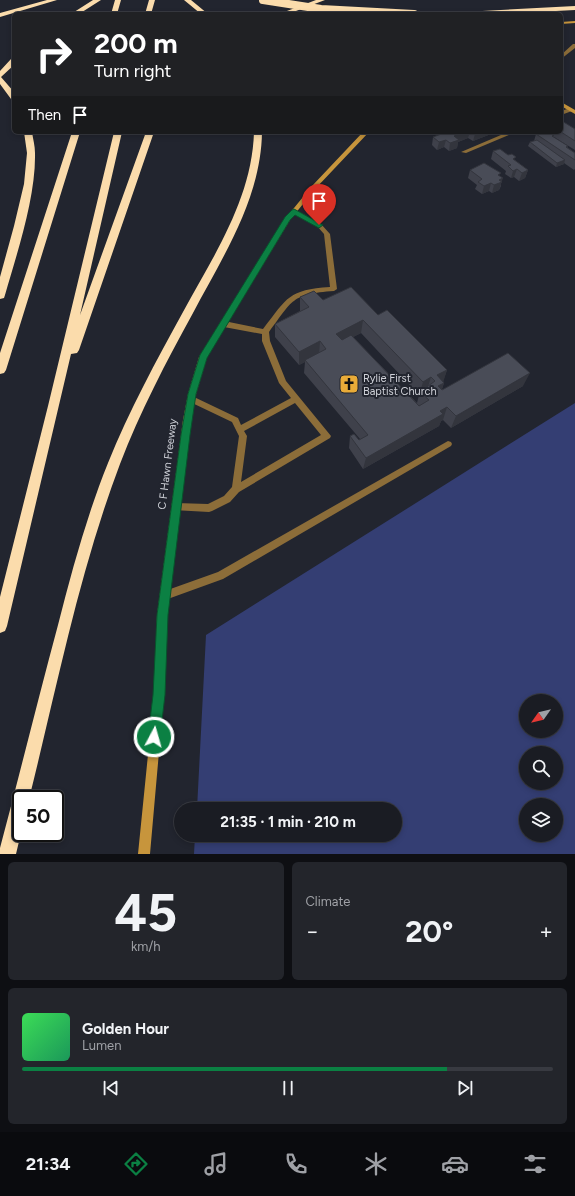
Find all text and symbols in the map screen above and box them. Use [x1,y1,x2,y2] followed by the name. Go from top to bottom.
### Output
[94,26,178,60] text: 200 m
[28,28,80,80] icon: right
[94,60,171,82] text: Turn right
[69,104,91,126] icon: arrive
[28,106,61,124] text: Then
[302,184,336,225] pin
[308,190,330,212] icon: arrive
[363,372,437,398] place label: Rylie First Baptist Church
[338,373,360,395] church icon: Rylie First Baptist Church
[155,417,180,510] street label: C F Hawn Freeway
[519,694,563,738] north arrow
[519,694,563,842] map controls
[133,716,175,758] position arrow
[519,746,563,790] button: search
[12,790,64,842] speed limit sign: 50
[519,798,563,842] button: layers
[220,813,356,831] text: 21:35 · 1 min · 210 m
[114,882,177,944] text: 45
[306,894,350,909] text: Climate
[405,913,453,950] text: 20°
[306,918,319,945] text: −
[539,918,553,945] text: +
[131,939,161,954] text: km/h
[82,1020,169,1038] text: Golden Hour
[82,1038,121,1053] text: Lumen
[100,1077,122,1099] icon: previous
[277,1077,299,1099] icon: pause
[454,1077,476,1099] icon: next
[122,1150,150,1178] icon: directions
[202,1150,230,1178] icon: music
[282,1150,310,1178] icon: phone
[362,1150,390,1178] icon: climate
[441,1150,469,1178] icon: car
[521,1150,549,1178] icon: filters
[26,1153,71,1175] text: 21:34

